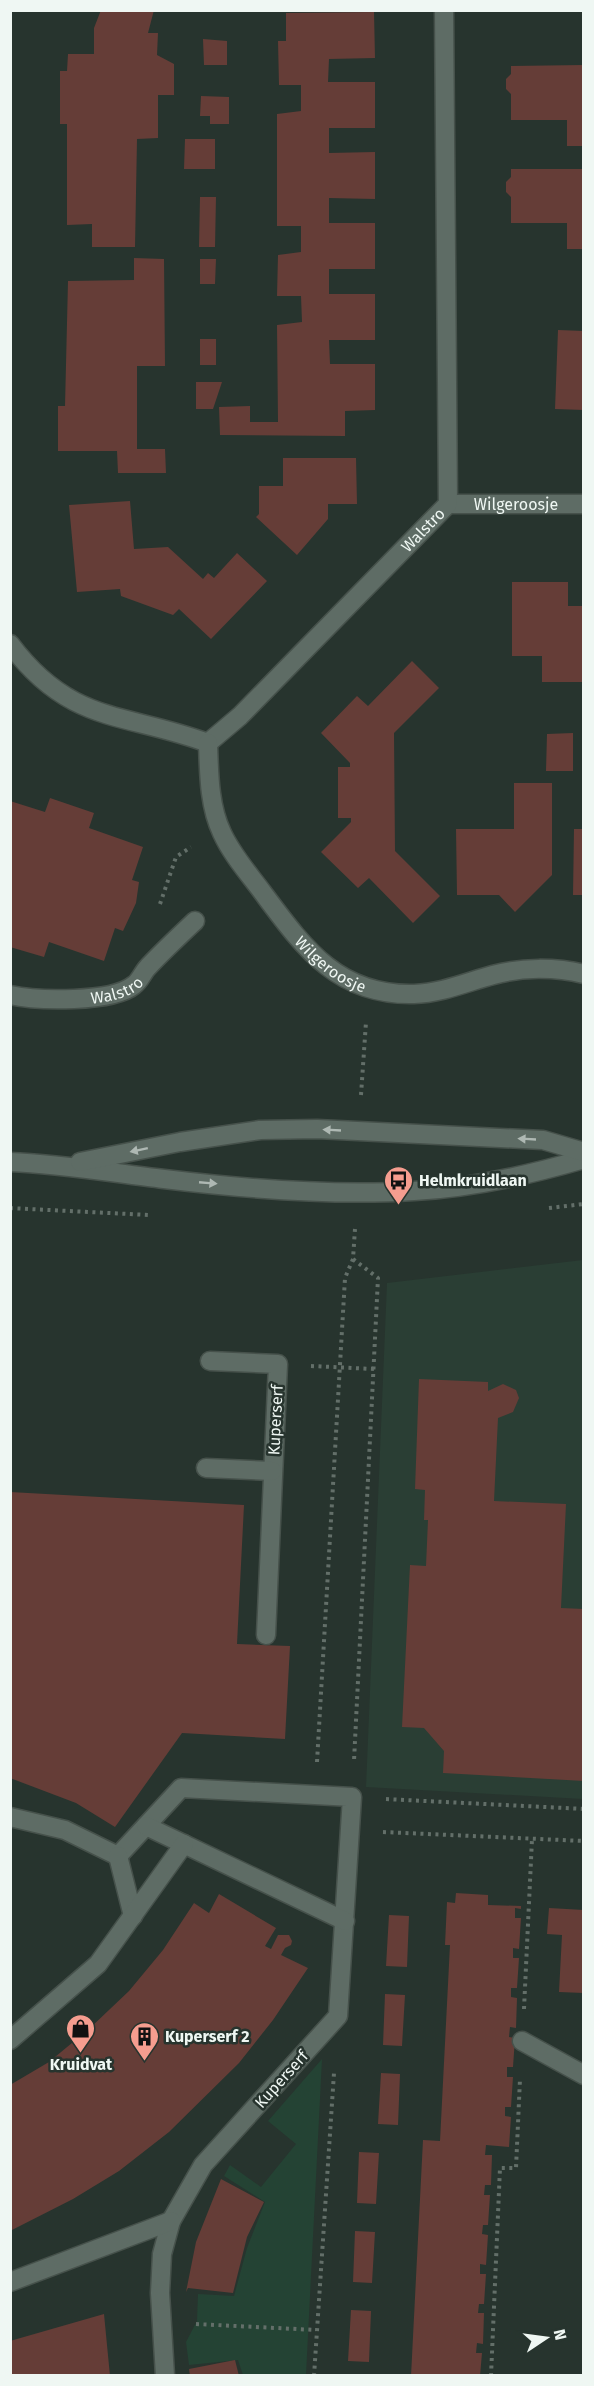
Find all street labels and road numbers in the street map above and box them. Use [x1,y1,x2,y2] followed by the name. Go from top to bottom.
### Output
[474,495,558,514] street label: Wilgeroosje
[397,504,449,556] street label: Walstro
[291,932,369,997] street label: Wilgeroosje
[90,973,147,1008] street label: Walstro
[264,1383,287,1456] street label: Kuperserf
[251,2046,313,2112] street label: Kuperserf

